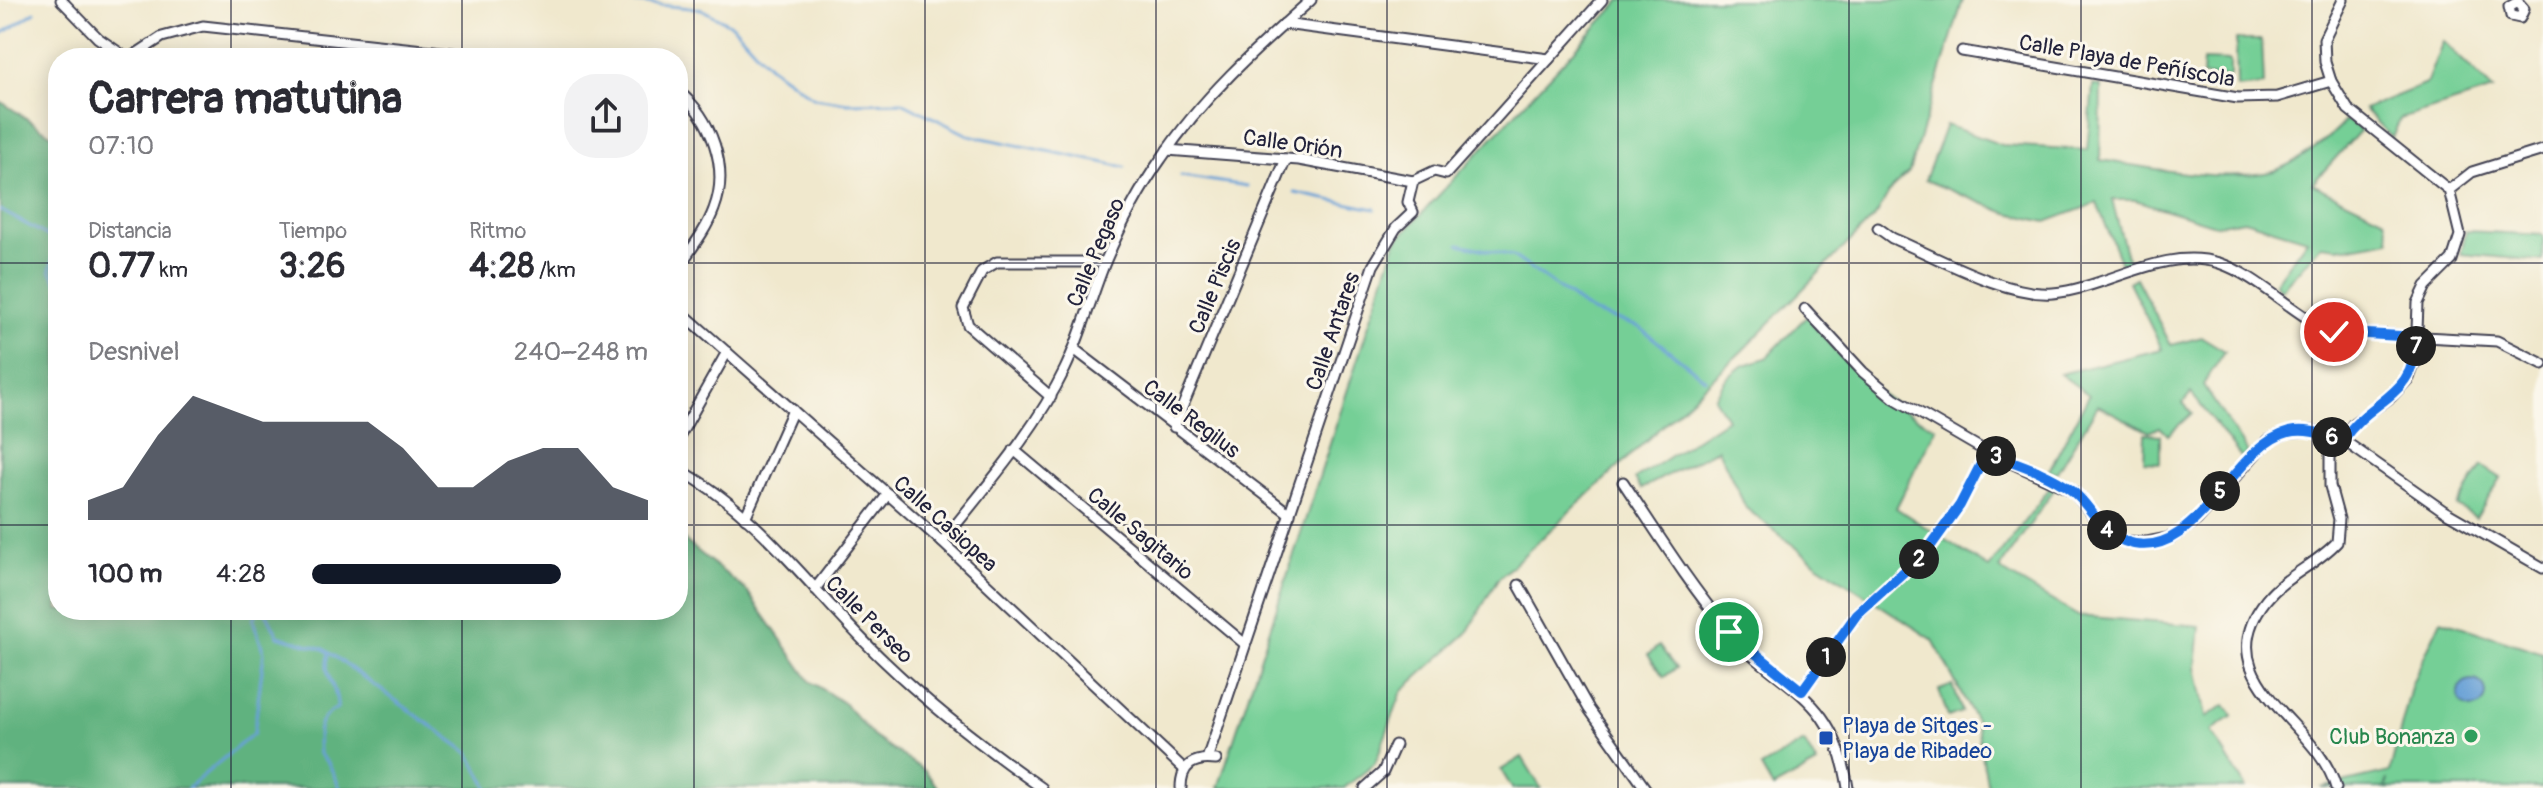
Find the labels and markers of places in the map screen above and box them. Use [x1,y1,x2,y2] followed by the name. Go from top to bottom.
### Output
[2300,298,2368,366] pin
[2396,326,2436,366] pin: 7
[2312,417,2352,457] pin: 6
[1976,436,2016,476] pin: 3
[2200,471,2240,511] pin: 5
[2087,510,2127,550] pin: 4
[1899,539,1939,579] pin: 2
[1695,598,1763,666] pin
[1806,637,1846,677] pin: 1
[1842,712,1992,765] place label: Playa de Sitges - Playa de Ribadeo
[2329,723,2455,751] place label: Club Bonanza
[2462,727,2480,745] marker: Club Bonanza
[1817,729,1835,747] marker: Playa de Sitges - Playa de Ribadeo

